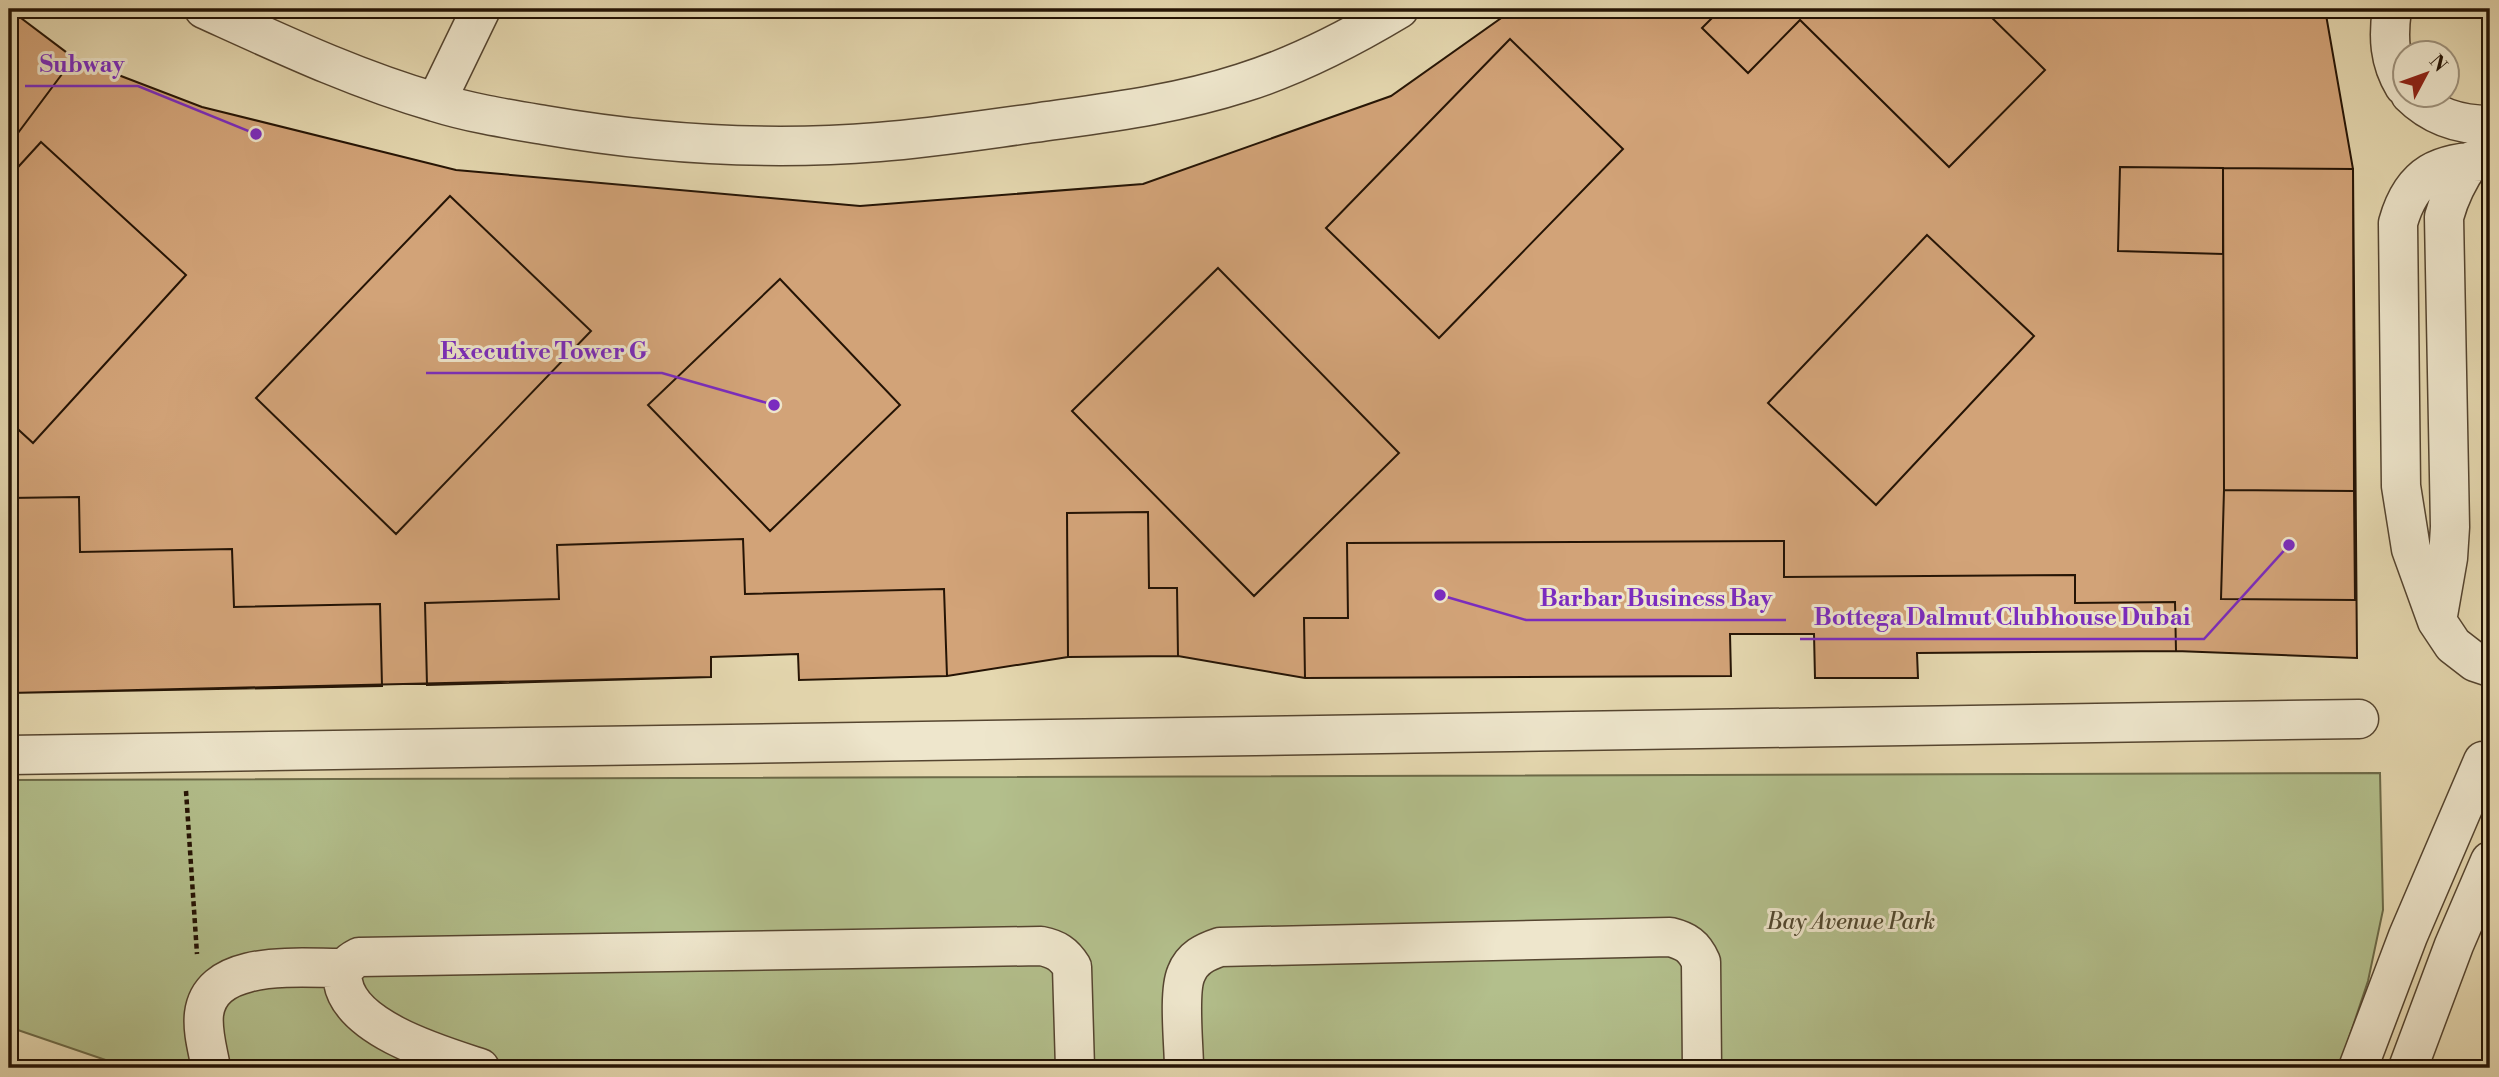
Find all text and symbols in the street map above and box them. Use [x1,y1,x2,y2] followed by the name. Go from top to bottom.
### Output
[2390,38,2460,108] north arrow
[25,41,138,86] callout: Subway
[39,50,126,80] text: Subway
[2424,50,2452,77] text: N
[426,328,662,373] callout: Executive Tower G
[440,337,648,367] text: Executive Tower G
[1526,575,1786,620] callout: Barbar Business Bay
[1540,584,1773,614] text: Barbar Business Bay
[1800,594,2204,639] callout: Bottega Dalmut Clubhouse Dubai
[1814,603,2191,633] text: Bottega Dalmut Clubhouse Dubai
[1766,908,1935,936] park label: Bay Avenue Park

